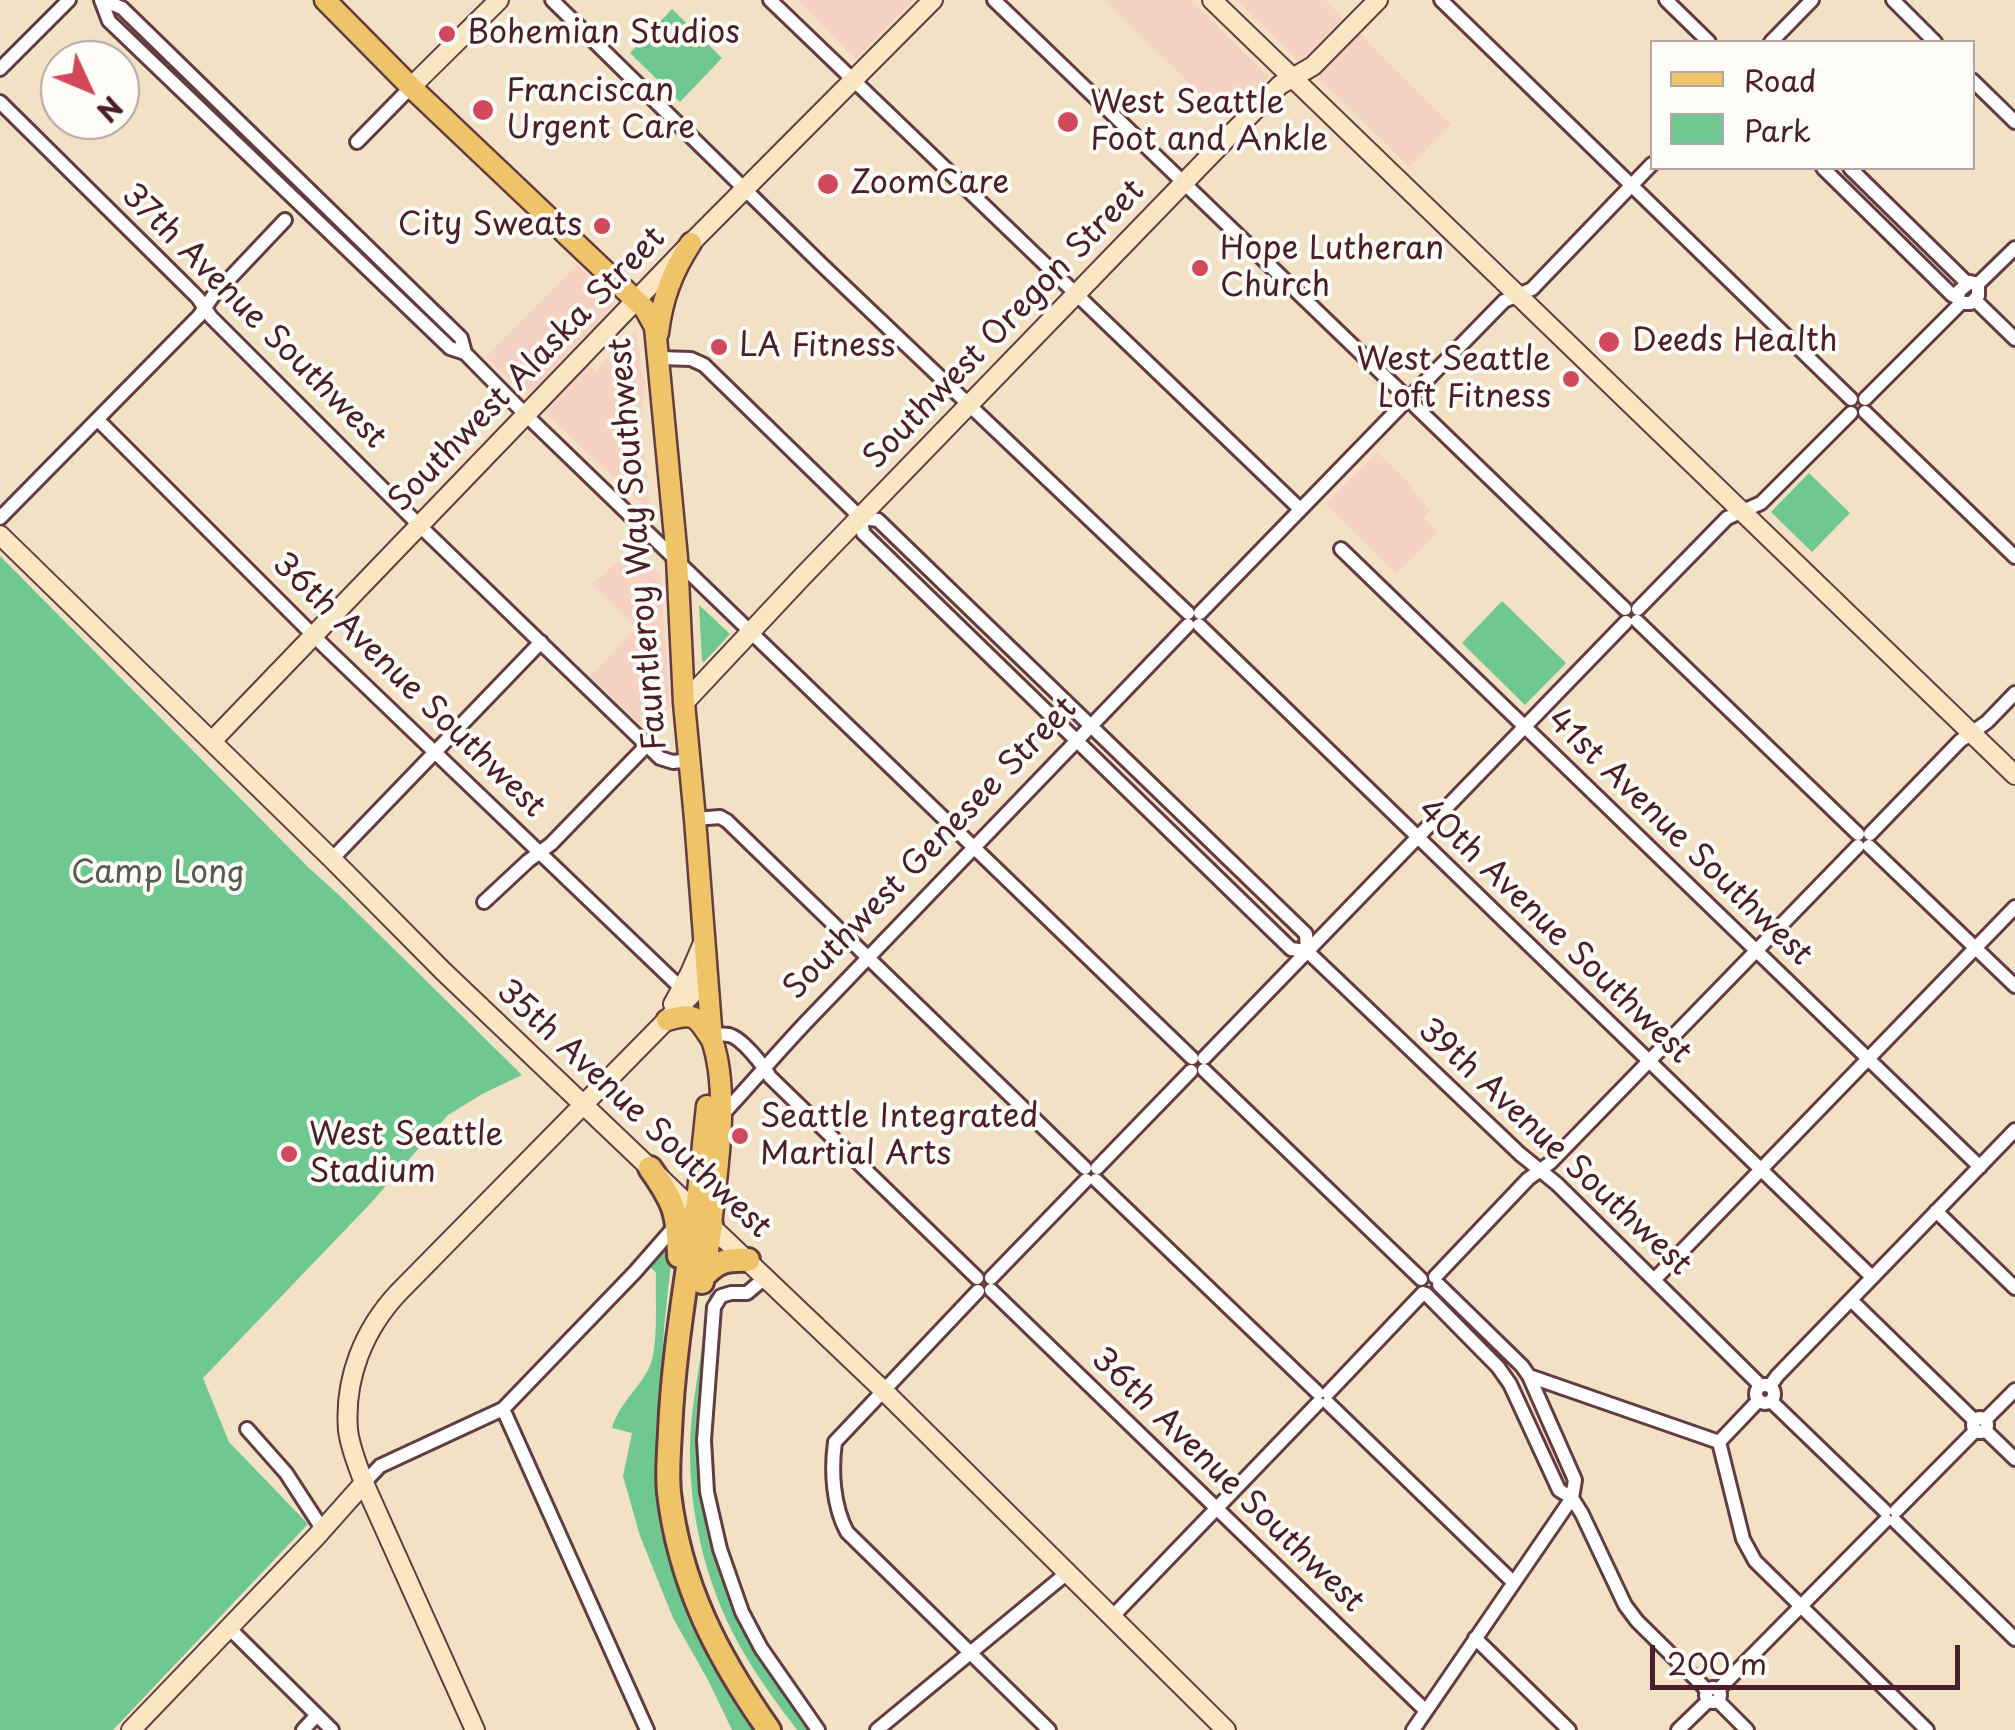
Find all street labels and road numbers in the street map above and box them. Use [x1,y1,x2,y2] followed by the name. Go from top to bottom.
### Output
[857,172,1153,478] street label: Southwest Oregon Street
[113,177,393,457] street label: 37th Avenue Southwest
[382,220,674,520] street label: Southwest Alaska Street
[602,336,676,752] street label: Fauntleroy Way Southwest
[264,546,552,826] street label: 36th Avenue Southwest
[776,690,1086,1008] street label: Southwest Genesee Street
[1539,702,1819,974] street label: 41st Avenue Southwest
[1409,791,1699,1073] street label: 40th Avenue Southwest
[488,973,778,1247] street label: 35th Avenue Southwest
[1410,1011,1698,1285] street label: 39th Avenue Southwest
[1083,1341,1371,1621] street label: 36th Avenue Southwest

